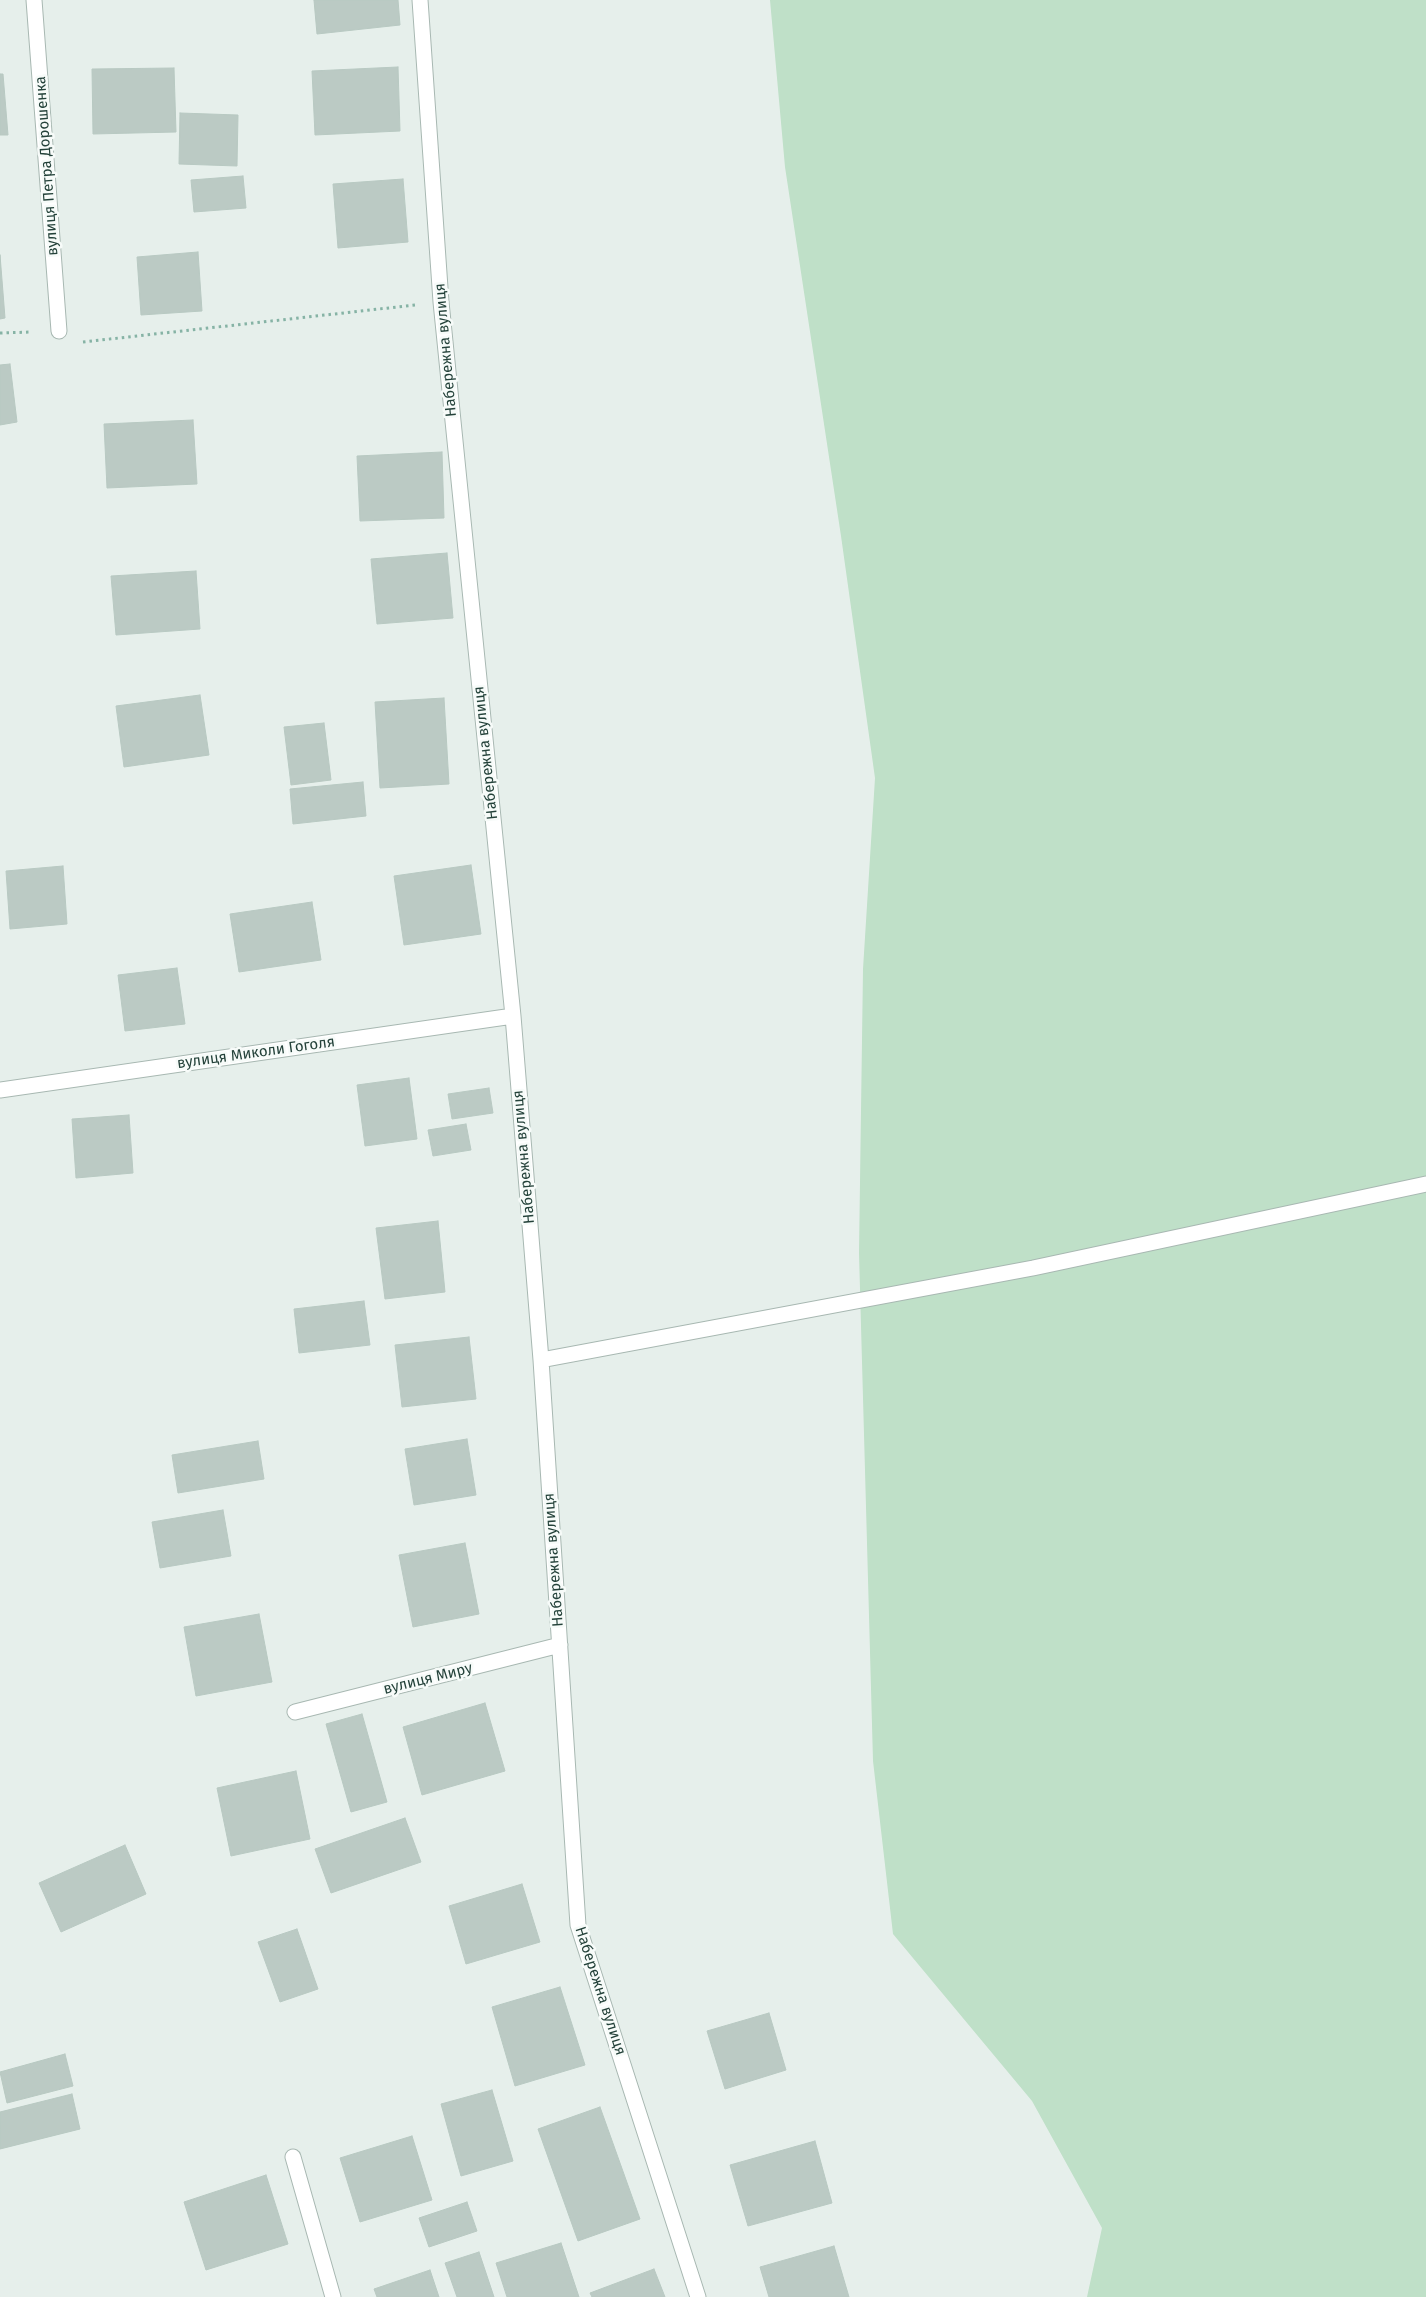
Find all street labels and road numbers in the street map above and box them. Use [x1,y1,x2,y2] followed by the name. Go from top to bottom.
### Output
[32,76,62,256] street label: вулиця Петра Дорошенка
[431,282,461,418] street label: Набережна вулиця
[470,685,502,821] street label: Набережна вулиця
[176,1033,336,1073] street label: вулиця Миколи Гоголя
[509,1089,539,1225] street label: Набережна вулиця
[540,1492,568,1628] street label: Набережна вулиця
[382,1659,474,1699] street label: вулиця Миру
[571,1924,629,2058] street label: Набережна вулиця

